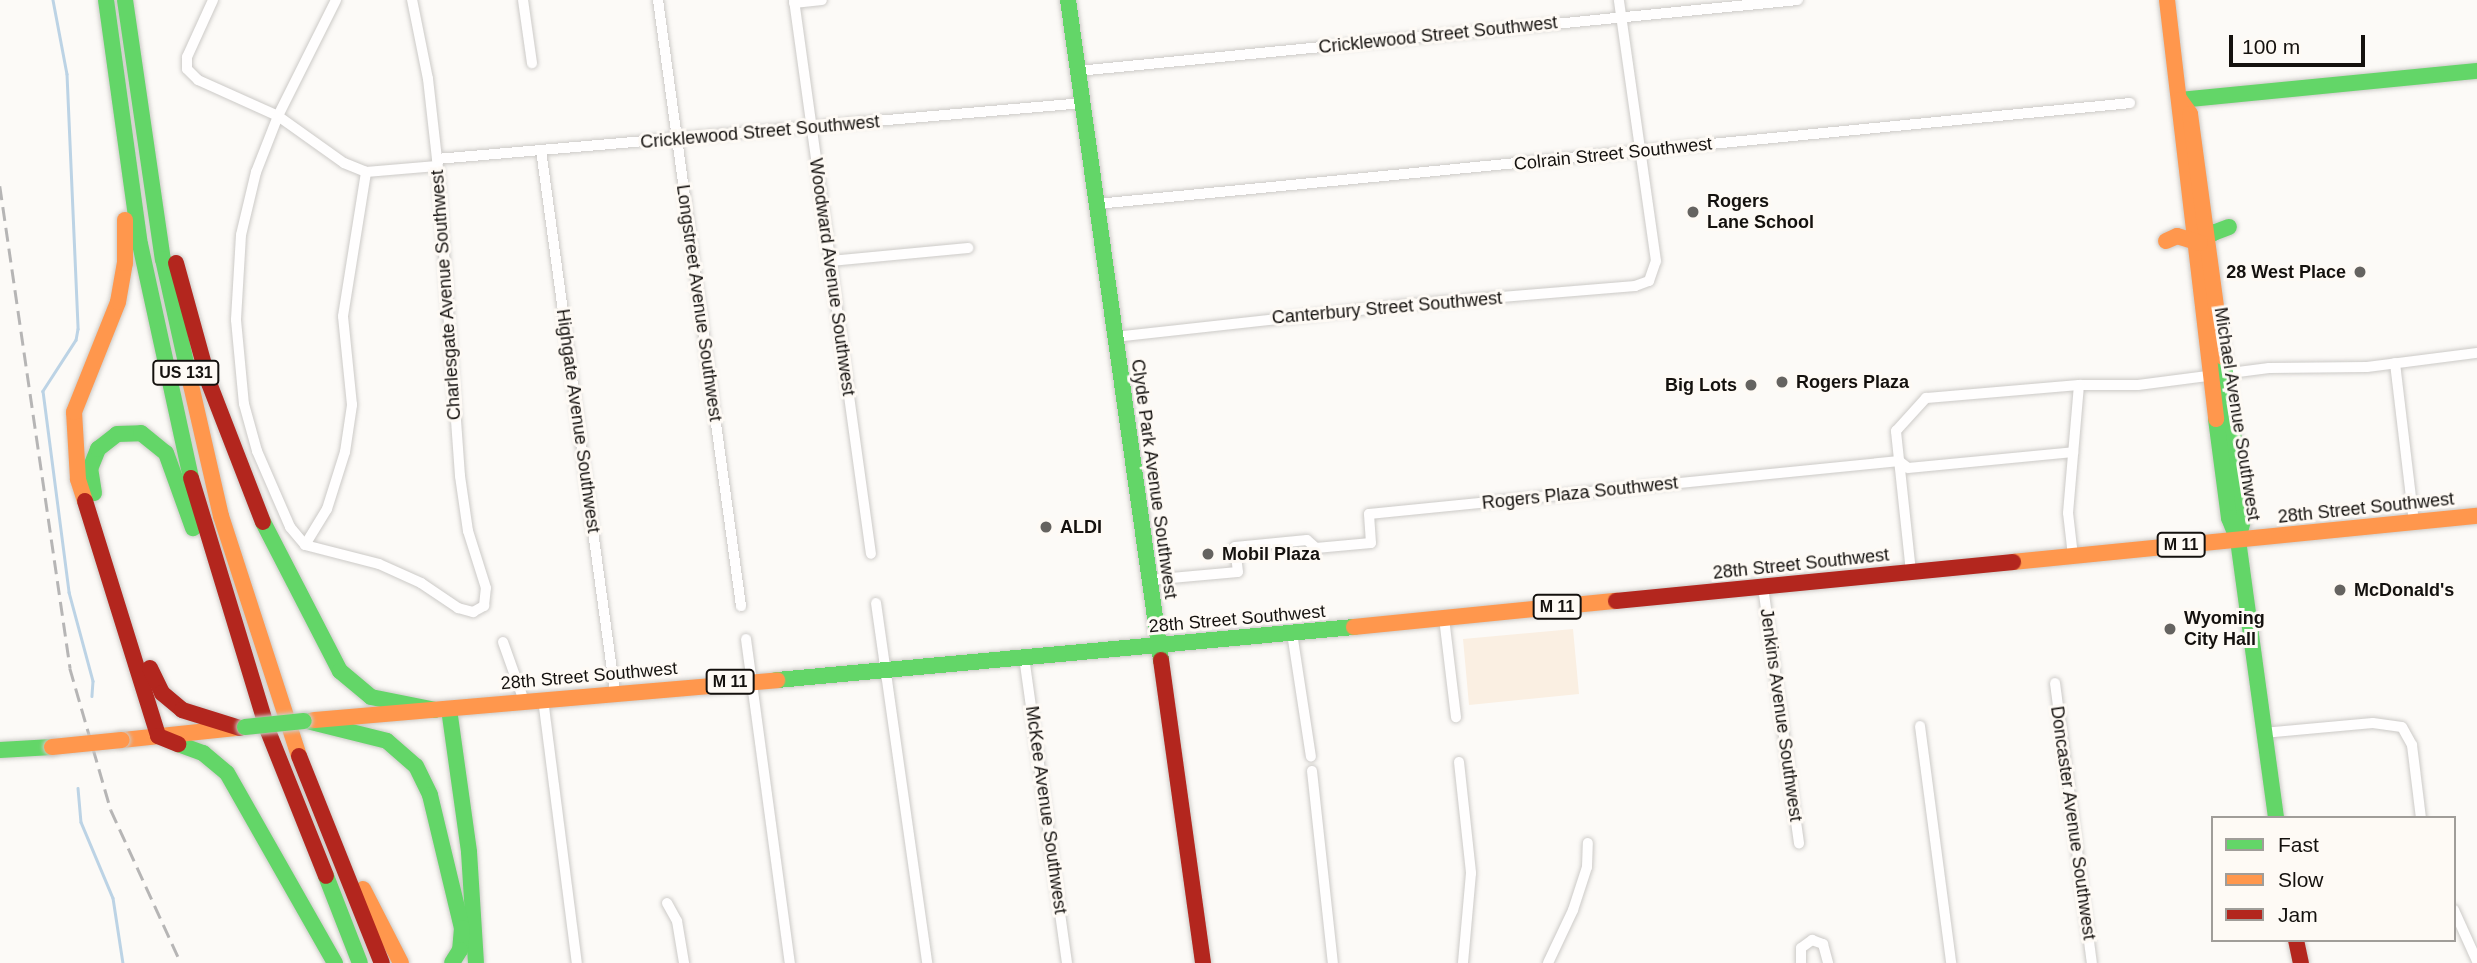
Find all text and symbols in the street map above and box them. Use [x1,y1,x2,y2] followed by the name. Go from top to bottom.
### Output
[1317,12,1559,58] street label: Cricklewood Street Southwest
[2232,21,2368,65] scale bar
[2242,35,2300,58] text: 100 m
[639,111,881,153] street label: Cricklewood Street Southwest
[1513,133,1713,175] street label: Colrain Street Southwest
[805,156,859,398] street label: Woodward Avenue Southwest
[426,169,466,421] street label: Charlesgate Avenue Southwest
[672,183,726,423] street label: Longstreet Avenue Southwest
[1707,191,1814,234] place label: Rogers Lane School
[1685,204,1701,220] marker: Rogers Lane School
[2226,261,2346,283] place label: 28 West Place
[2352,264,2368,280] marker: 28 West Place
[1271,287,1503,329] street label: Canterbury Street Southwest
[2209,305,2265,523] street label: Michael Avenue Southwest
[552,307,604,535] street label: Highgate Avenue Southwest
[1126,357,1182,601] street label: Clyde Park Avenue Southwest
[151,360,221,386] road number: US 131
[1796,371,1909,393] place label: Rogers Plaza
[1665,374,1737,396] place label: Big Lots
[1774,374,1790,390] marker: Rogers Plaza
[1743,377,1759,393] marker: Big Lots
[1481,472,1679,514] street label: Rogers Plaza Southwest
[2277,488,2455,528] street label: 28th Street Southwest
[1060,516,1102,538] place label: ALDI
[1038,519,1054,535] marker: ALDI
[2156,532,2206,558] road number: M 11
[1222,543,1320,565] place label: Mobil Plaza
[1712,544,1890,584] street label: 28th Street Southwest
[1200,546,1216,562] marker: Mobil Plaza
[2354,579,2454,601] place label: McDonald's
[2332,582,2348,598] marker: McDonald's
[1532,594,1582,620] road number: M 11
[1148,601,1326,637] street label: 28th Street Southwest
[1755,607,1807,823] street label: Jenkins Avenue Southwest
[2184,608,2265,650] place label: Wyoming City Hall
[2162,621,2178,637] marker: Wyoming City Hall
[500,658,678,694] street label: 28th Street Southwest
[706,670,754,694] road number: M 11
[1021,704,1071,916] street label: McKee Avenue Southwest
[2046,704,2100,942] street label: Doncaster Avenue Southwest
[2211,816,2456,942] legend
[2278,833,2319,856] text: Fast
[2278,868,2324,891] text: Slow
[2278,903,2318,926] text: Jam

